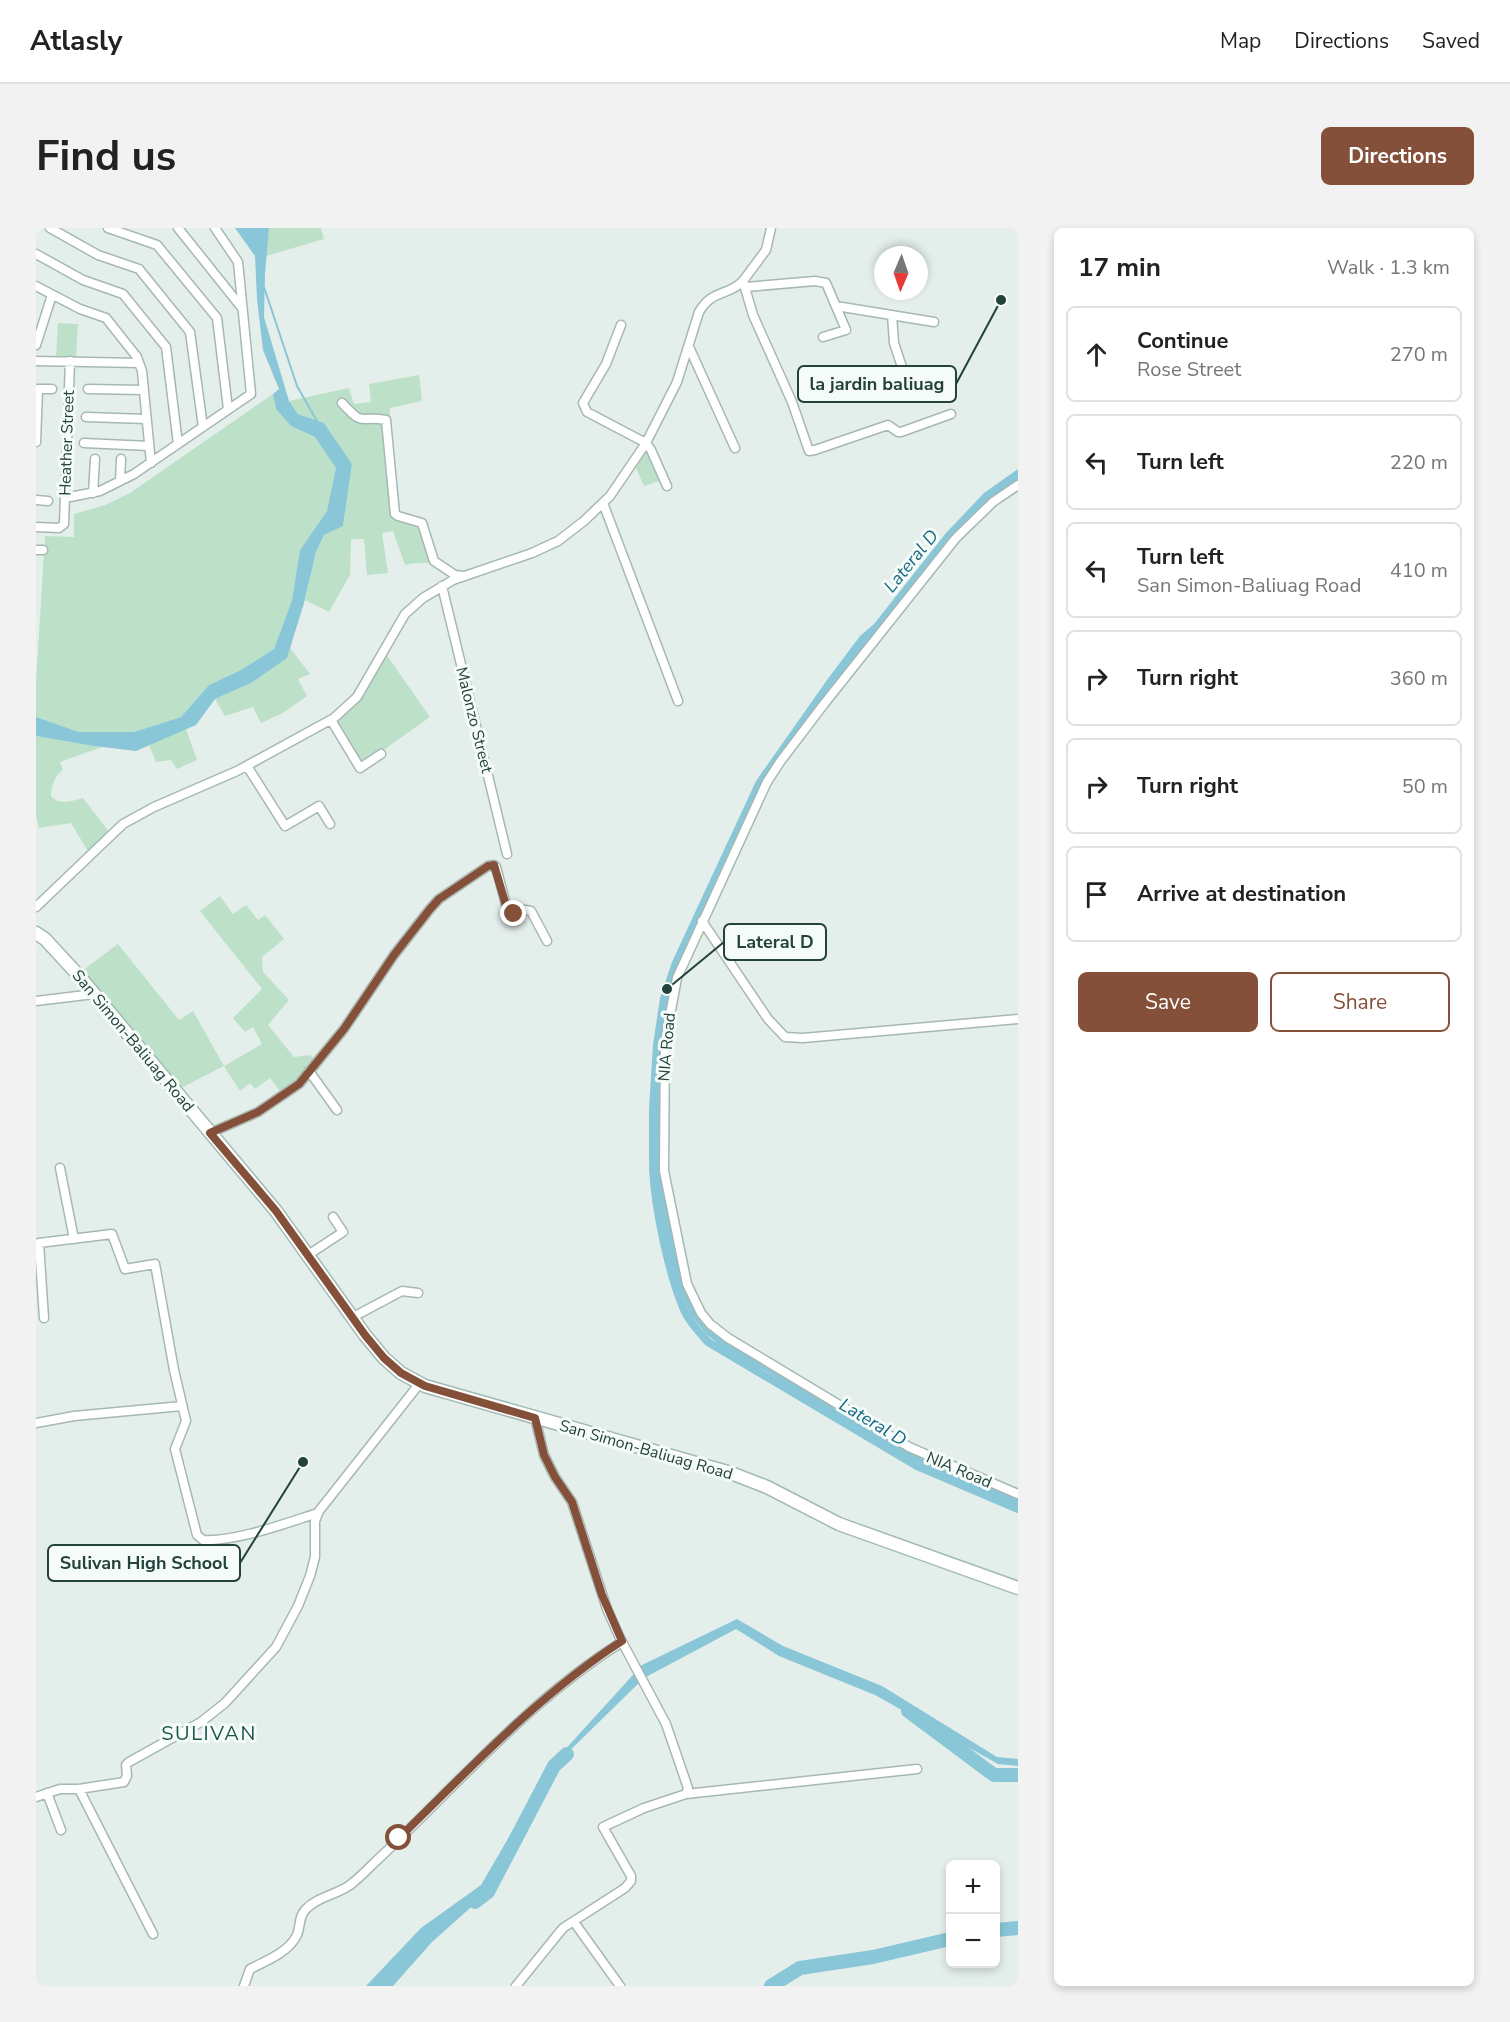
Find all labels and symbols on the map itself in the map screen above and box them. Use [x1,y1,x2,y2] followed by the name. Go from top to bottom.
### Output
[874,246,928,300] north arrow
[798,366,956,402] callout: la jardin baliuag
[810,372,944,396] text: la jardin baliuag
[54,389,80,496] street label: Heather Street
[878,525,944,597] water label: Lateral D
[450,665,498,776] street label: Malonzo Street
[500,900,526,926] route end
[724,924,826,960] callout: Lateral D
[736,930,814,954] text: Lateral D
[67,965,199,1117] street label: San Simon-Baliuag Road
[653,1012,681,1082] street label: NIA Road
[835,1393,911,1451] water label: Lateral D
[557,1415,735,1485] street label: San Simon-Baliuag Road
[923,1446,995,1494] street label: NIA Road
[48,1545,240,1581] callout: Sulivan High School
[60,1551,228,1575] text: Sulivan High School
[161,1720,257,1747] district label: SULIVAN
[385,1824,411,1850] route start

